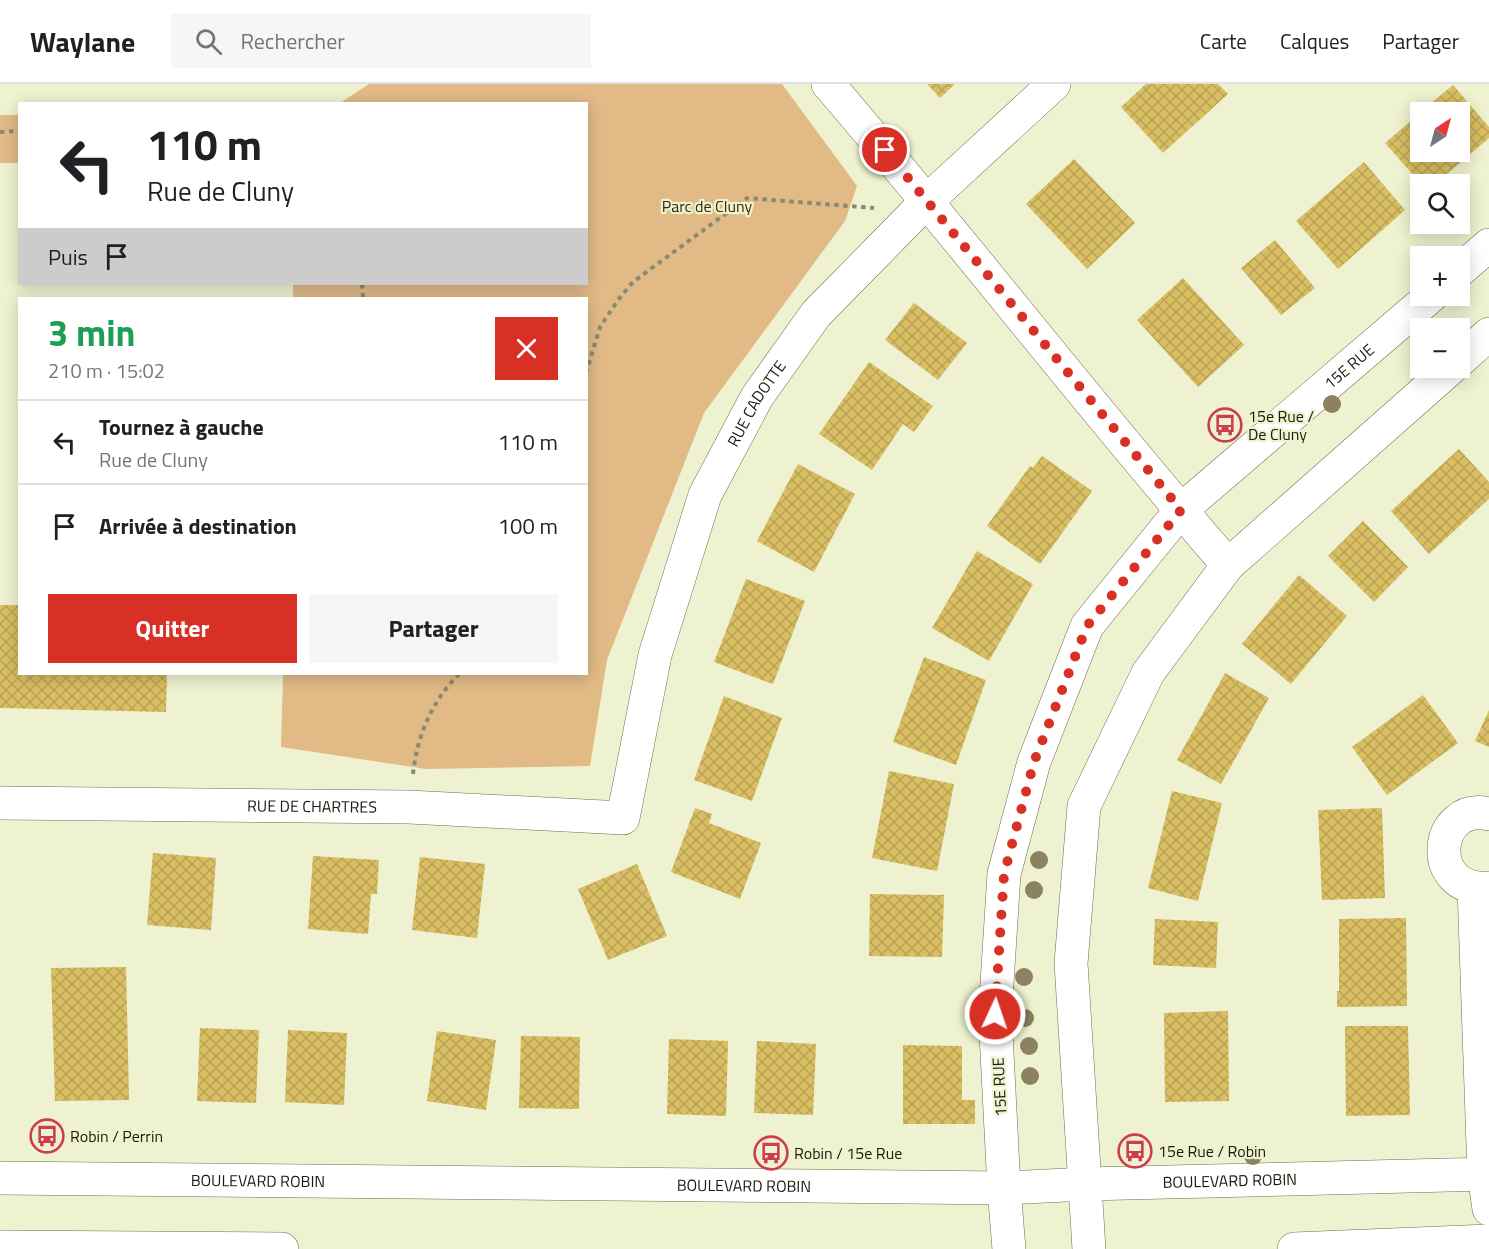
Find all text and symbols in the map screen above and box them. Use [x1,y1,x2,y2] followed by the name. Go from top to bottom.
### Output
[171,14,591,68] search box
[30,20,135,63] text: Waylane
[240,24,345,58] text: Rechercher
[192,25,225,58] icon: search
[1200,25,1247,57] text: Carte
[1280,25,1349,57] text: Calques
[1382,25,1459,57] text: Partager
[1410,102,1470,162] north arrow
[1410,102,1470,378] map controls
[147,112,262,176] text: 110 m
[859,124,910,175] pin
[48,126,126,204] icon: left
[868,133,901,166] icon: arrive
[147,170,294,211] text: Rue de Cluny
[1410,174,1470,234] button: search
[662,194,753,218] park label: Parc de Cluny
[48,240,88,274] text: Puis
[100,240,133,273] icon: arrive
[1410,246,1470,306] button: +
[48,305,135,360] text: 3 min
[495,317,558,380] button: close
[1410,318,1470,378] button: −
[1319,338,1379,395] street label: 15E RUE
[48,355,165,386] text: 210 m · 15:02
[721,355,792,451] street label: RUE CADOTTE
[1248,404,1314,446] place label: 15e Rue / De Cluny
[1207,407,1243,443] bus stop icon: 15e Rue / De Cluny
[99,410,264,444] text: Tournez à gauche
[498,425,558,459] text: 110 m
[48,426,81,459] icon: left
[99,444,208,475] text: Rue de Cluny
[99,509,297,543] text: Arrivée à destination
[498,509,558,543] text: 100 m
[48,510,81,543] icon: arrive
[48,594,297,663] button: Quitter
[309,594,558,663] button: Partager
[247,793,377,819] street label: RUE DE CHARTRES
[963,982,1027,1046] position arrow
[985,1057,1013,1117] street label: 15E RUE
[29,1118,65,1154] bus stop icon: Robin / Perrin
[70,1124,163,1148] place label: Robin / Perrin
[1117,1133,1153,1169] bus stop icon: 15e Rue / Robin
[753,1135,789,1171] bus stop icon: Robin / 15e Rue
[1158,1139,1266,1163] place label: 15e Rue / Robin
[794,1141,902,1165] place label: Robin / 15e Rue
[1162,1167,1297,1194] street label: BOULEVARD ROBIN
[191,1168,325,1193] street label: BOULEVARD ROBIN
[677,1173,811,1198] street label: BOULEVARD ROBIN

